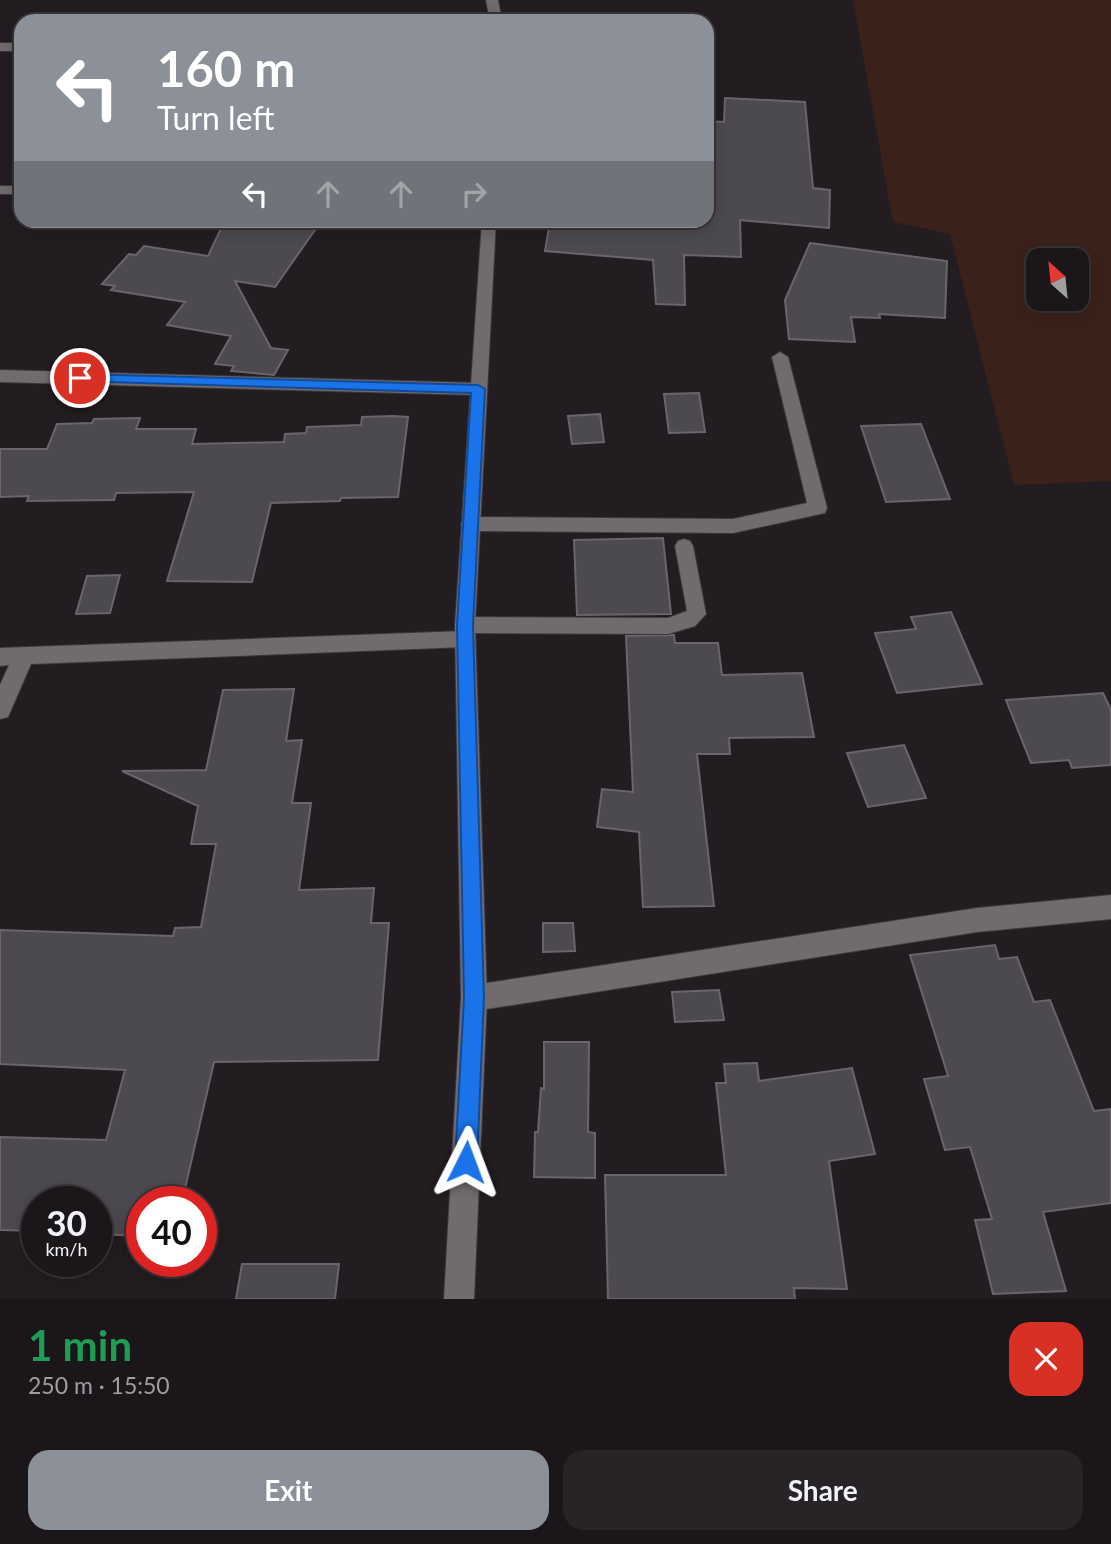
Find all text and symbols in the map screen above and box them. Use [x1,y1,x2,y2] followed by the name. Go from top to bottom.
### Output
[157,39,295,97] text: 160 m
[42,42,133,133] icon: left
[157,98,274,137] text: Turn left
[236,175,274,213] icon: left
[309,175,347,213] icon: ahead
[382,175,420,213] icon: ahead
[455,175,493,213] icon: right
[1026,248,1088,312] north arrow
[1026,248,1089,311] map controls
[50,348,110,408] pin
[61,359,99,397] icon: arrive
[429,1125,503,1199] position arrow
[126,1186,217,1277] speed limit sign: 40
[46,1201,87,1243] text: 30
[45,1238,88,1260] text: km/h
[28,1320,132,1370] text: 1 min
[1009,1322,1083,1396] button: close
[28,1371,170,1399] text: 250 m · 15:50
[28,1450,549,1530] button: Exit
[563,1450,1083,1530] button: Share

